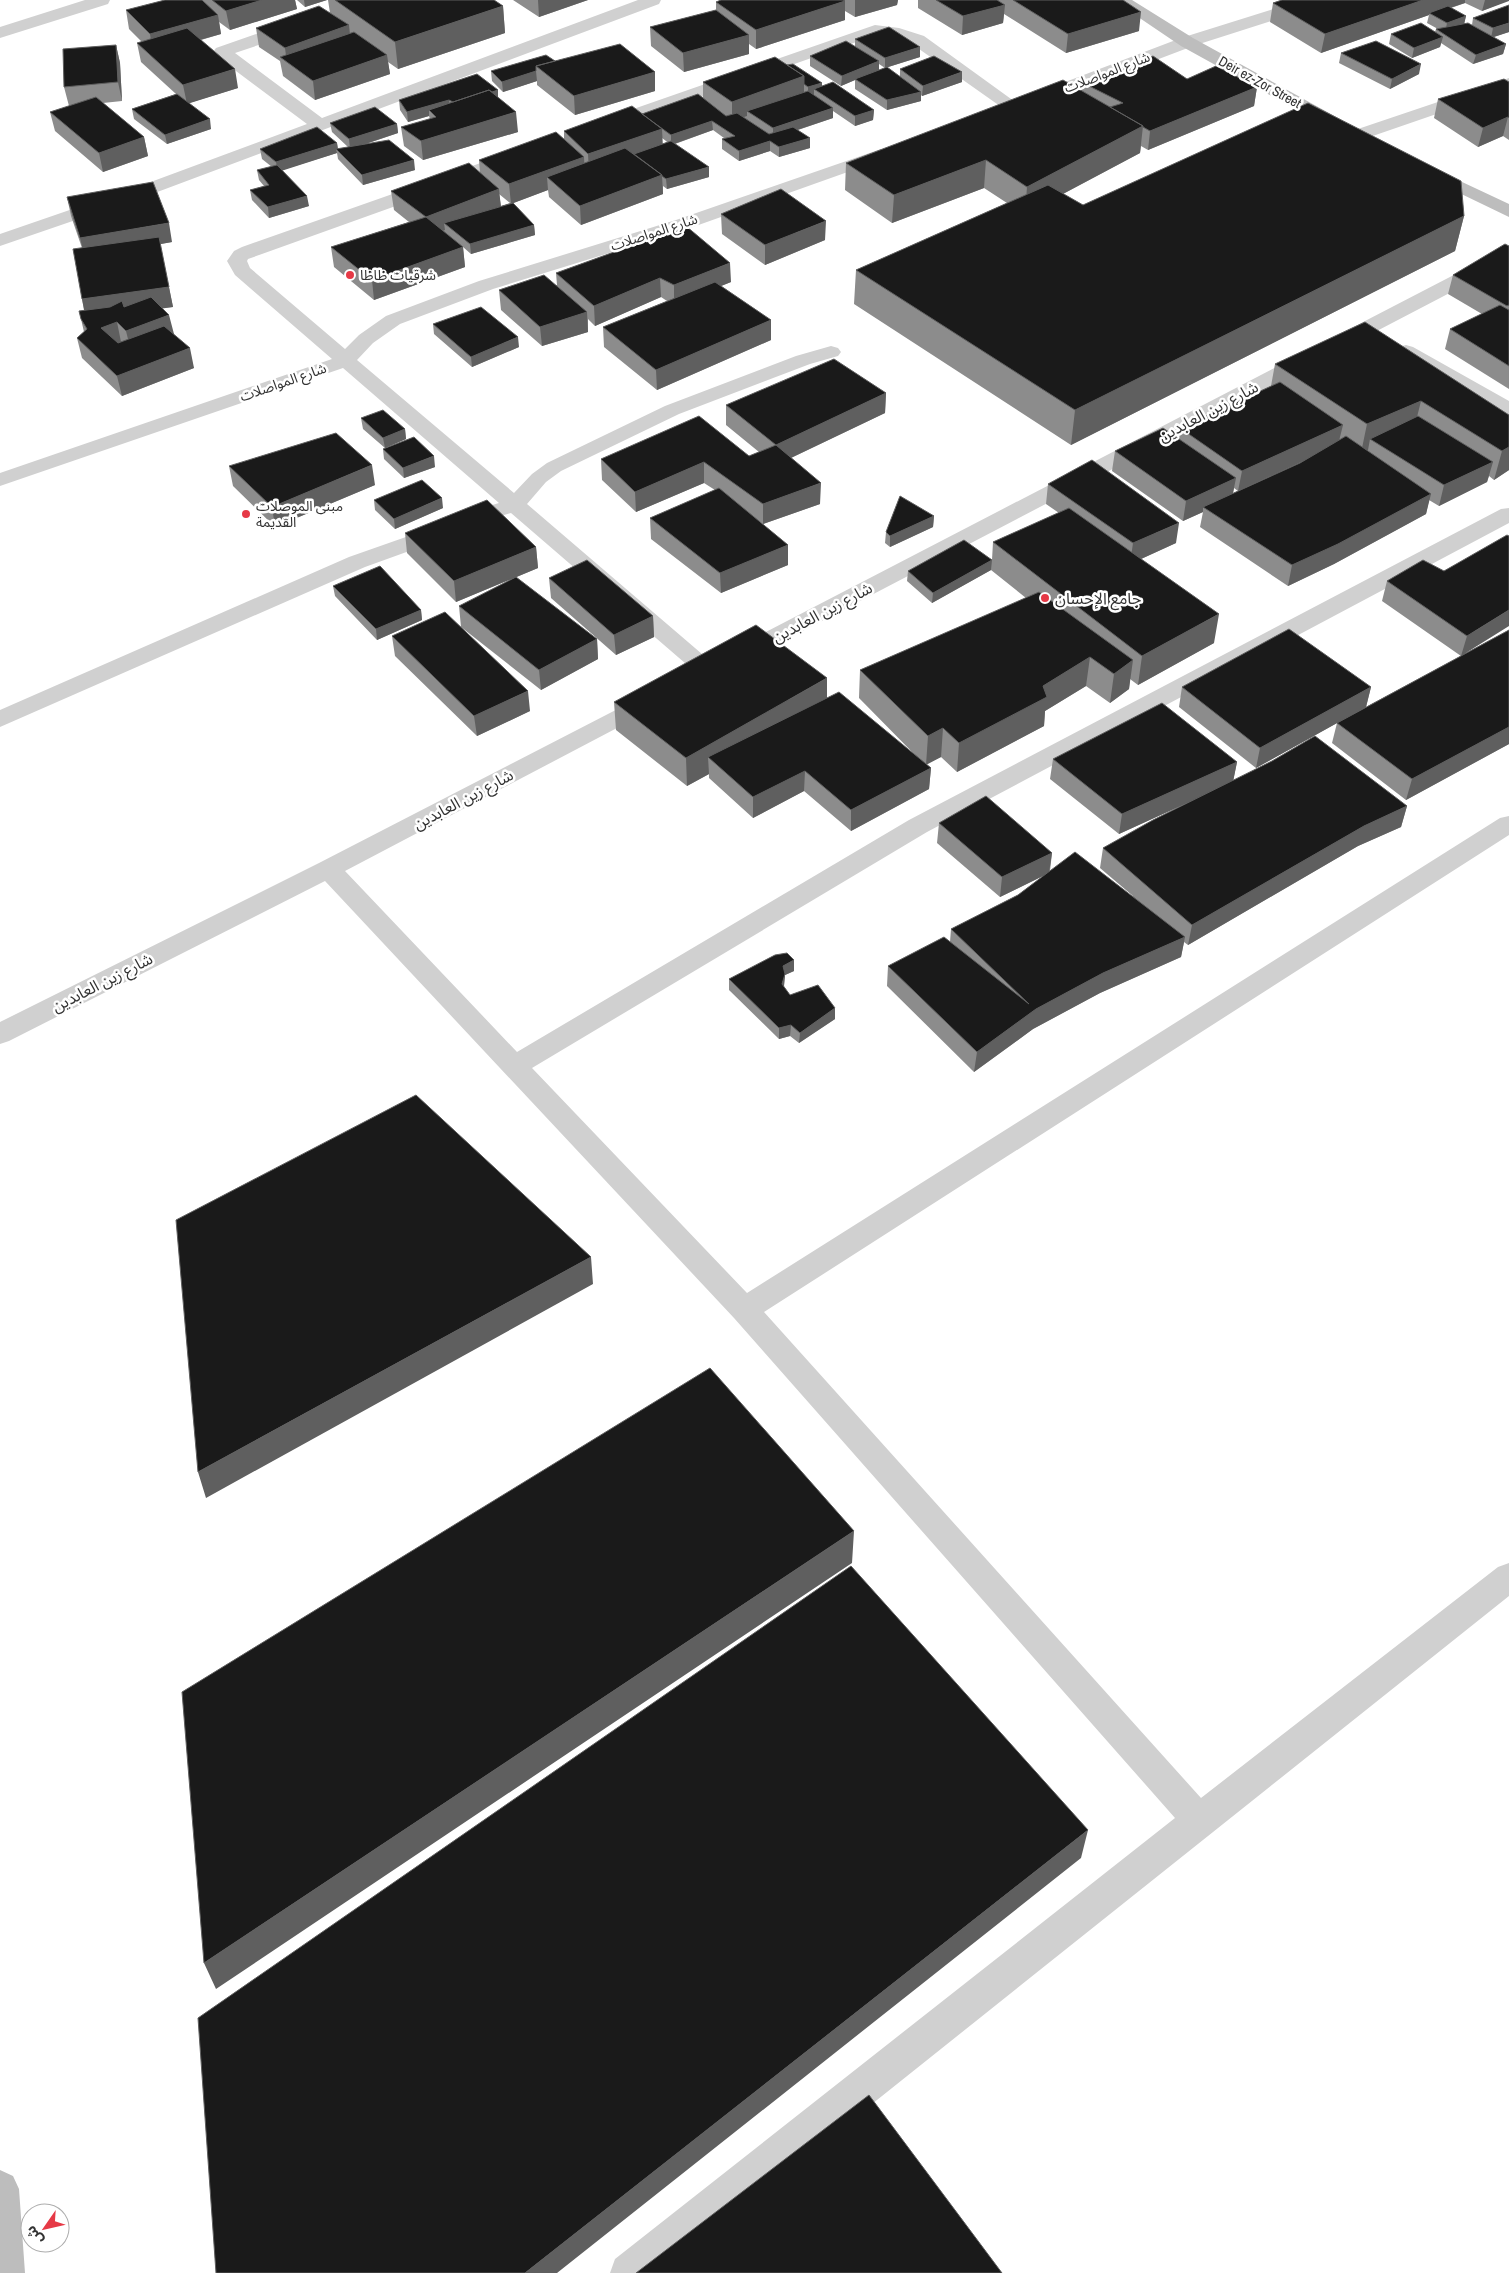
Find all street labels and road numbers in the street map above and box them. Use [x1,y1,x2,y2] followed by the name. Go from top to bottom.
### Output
[1062,47,1153,98] street label: شارع المواصلات
[1215,52,1305,112] street label: Deir ez-Zor Street
[608,209,700,256] street label: شارع المواصلات
[237,359,329,407] street label: شارع المواصلات
[1154,375,1263,448] street label: شارع زين العابدين
[768,576,877,649] street label: شارع زين العابدين
[409,763,518,836] street label: شارع زين العابدين
[48,947,157,1019] street label: شارع زين العابدين

